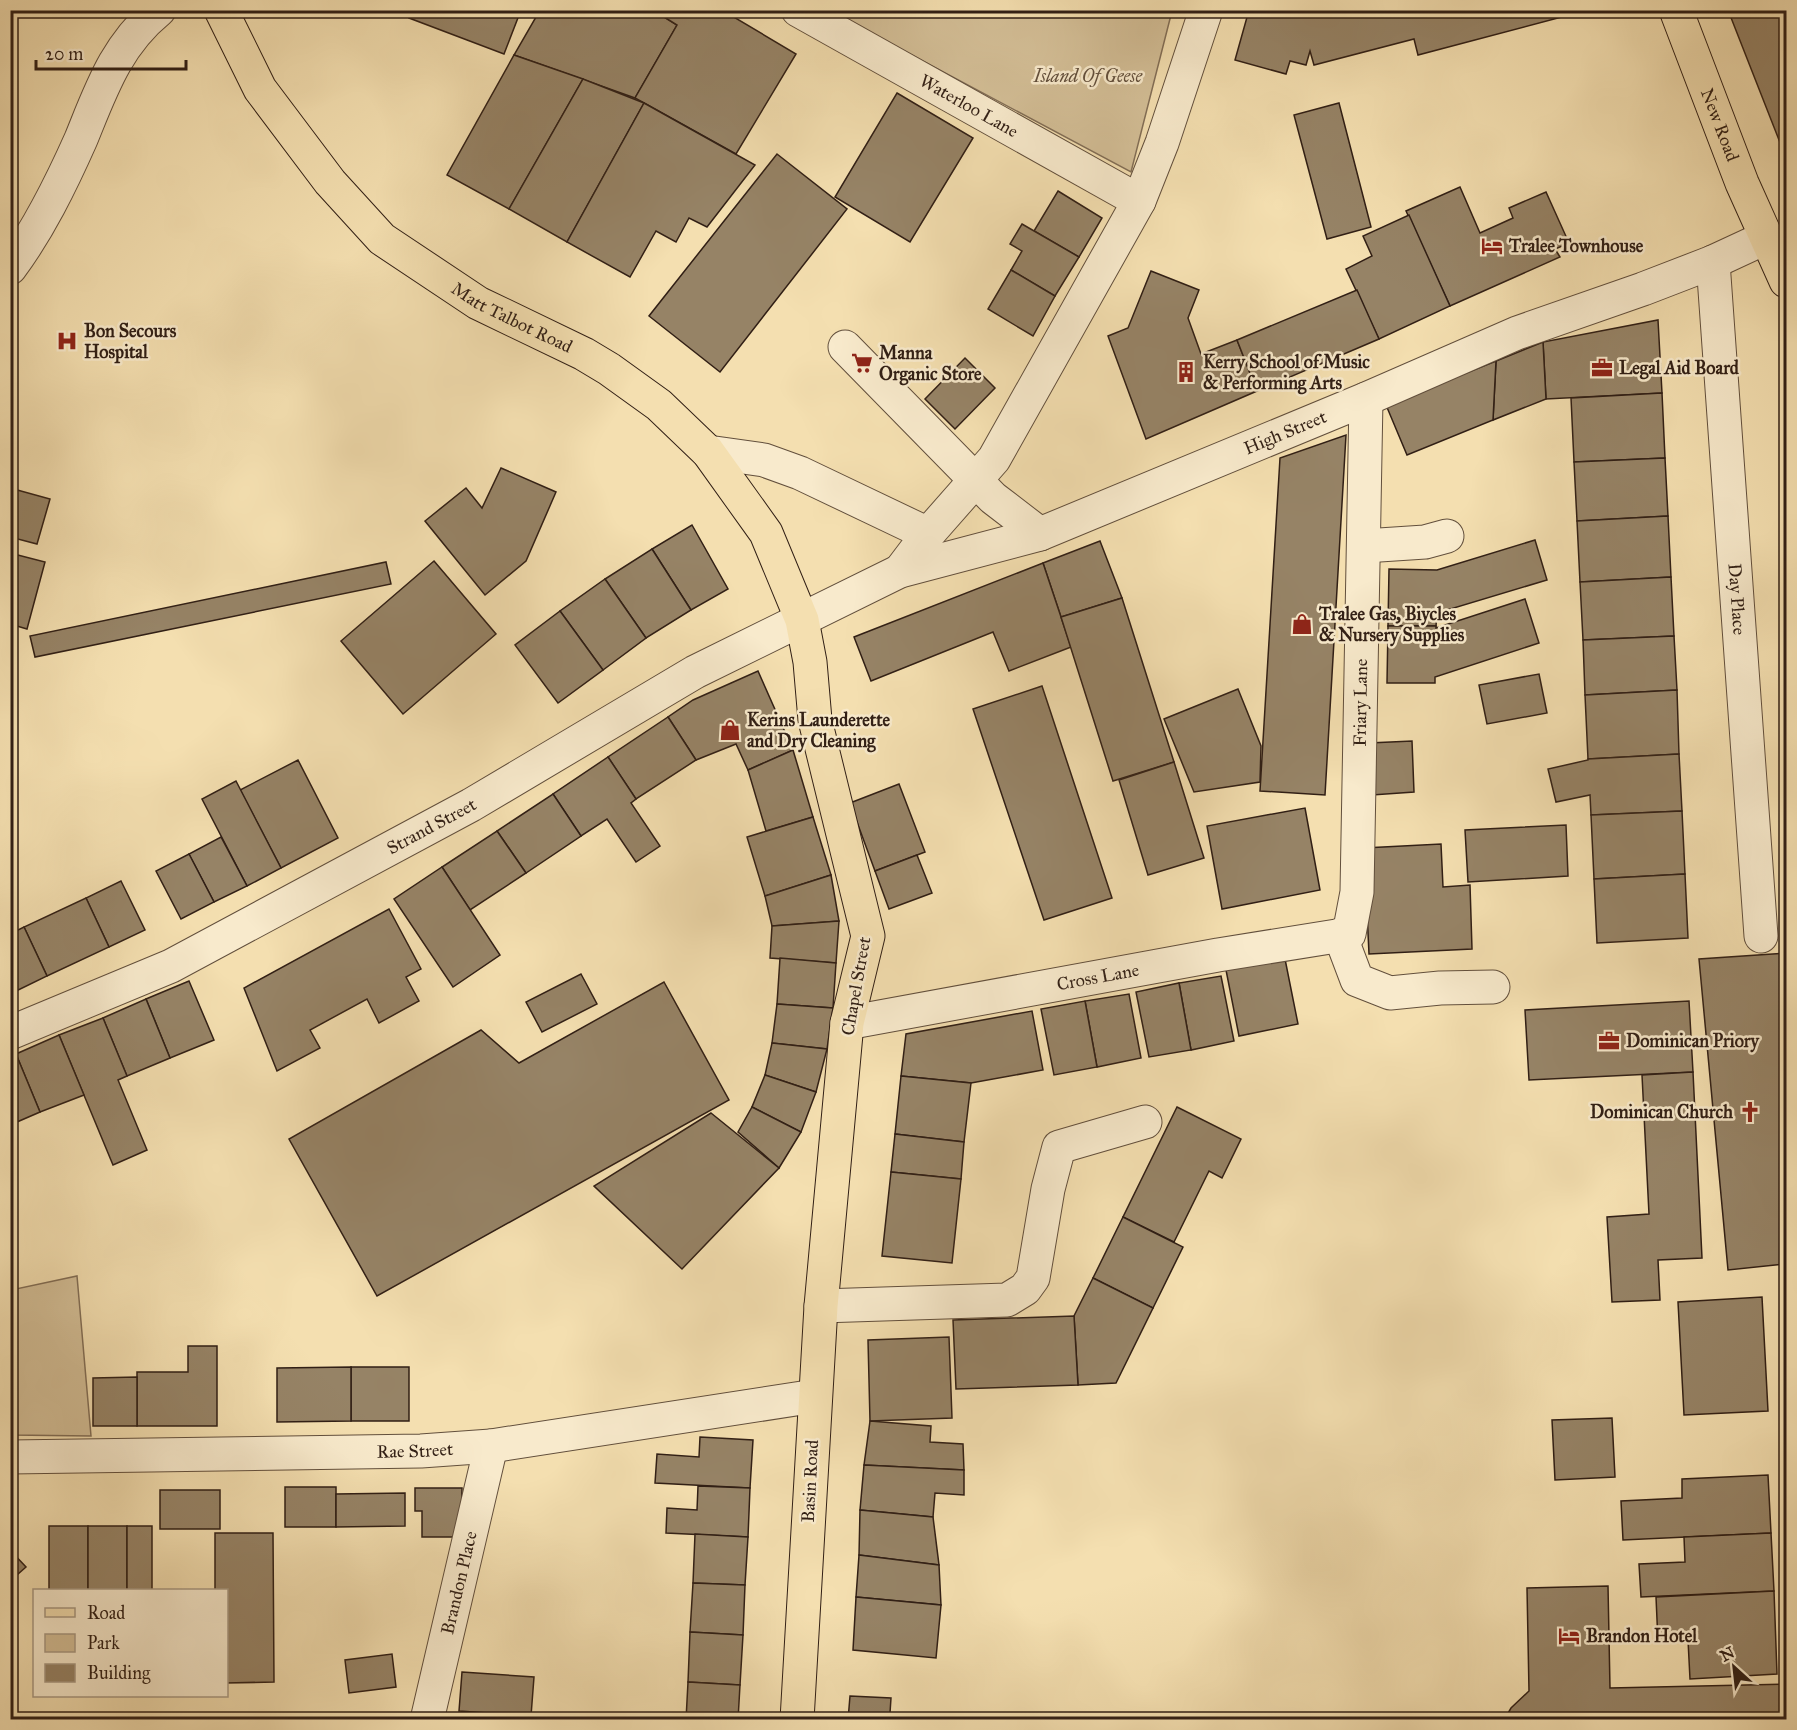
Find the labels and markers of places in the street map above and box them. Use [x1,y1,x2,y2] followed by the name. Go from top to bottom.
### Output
[1480,234,1504,258] hotel icon: Tralee Townhouse
[1508,235,1644,257] place label: Tralee Townhouse
[84,320,177,364] place label: Bon Secours Hospital
[55,329,79,353] hospital icon: Bon Secours Hospital
[879,342,982,386] place label: Manna Organic Store
[850,351,874,375] supermarket icon: Manna Organic Store
[1203,351,1370,395] place label: Kerry School of Music & Performing Arts
[1590,356,1614,380] office icon: Legal Aid Board
[1619,357,1740,380] place label: Legal Aid Board
[1174,360,1198,384] building icon: Kerry School of Music & Performing Arts
[1318,603,1465,647] place label: Tralee Gas, Biycles & Nursery Supplies
[1290,612,1314,636] shop icon: Tralee Gas, Biycles & Nursery Supplies
[747,709,891,753] place label: Kerins Launderette and Dry Cleaning
[718,718,742,742] shop icon: Kerins Launderette and Dry Cleaning
[1597,1029,1621,1053] office icon: Dominican Priory
[1626,1030,1761,1053] place label: Dominican Priory
[1738,1100,1762,1124] church icon: Dominican Church
[1590,1101,1734,1123] place label: Dominican Church
[1557,1624,1581,1648] hotel icon: Brandon Hotel
[1586,1625,1698,1647] place label: Brandon Hotel

